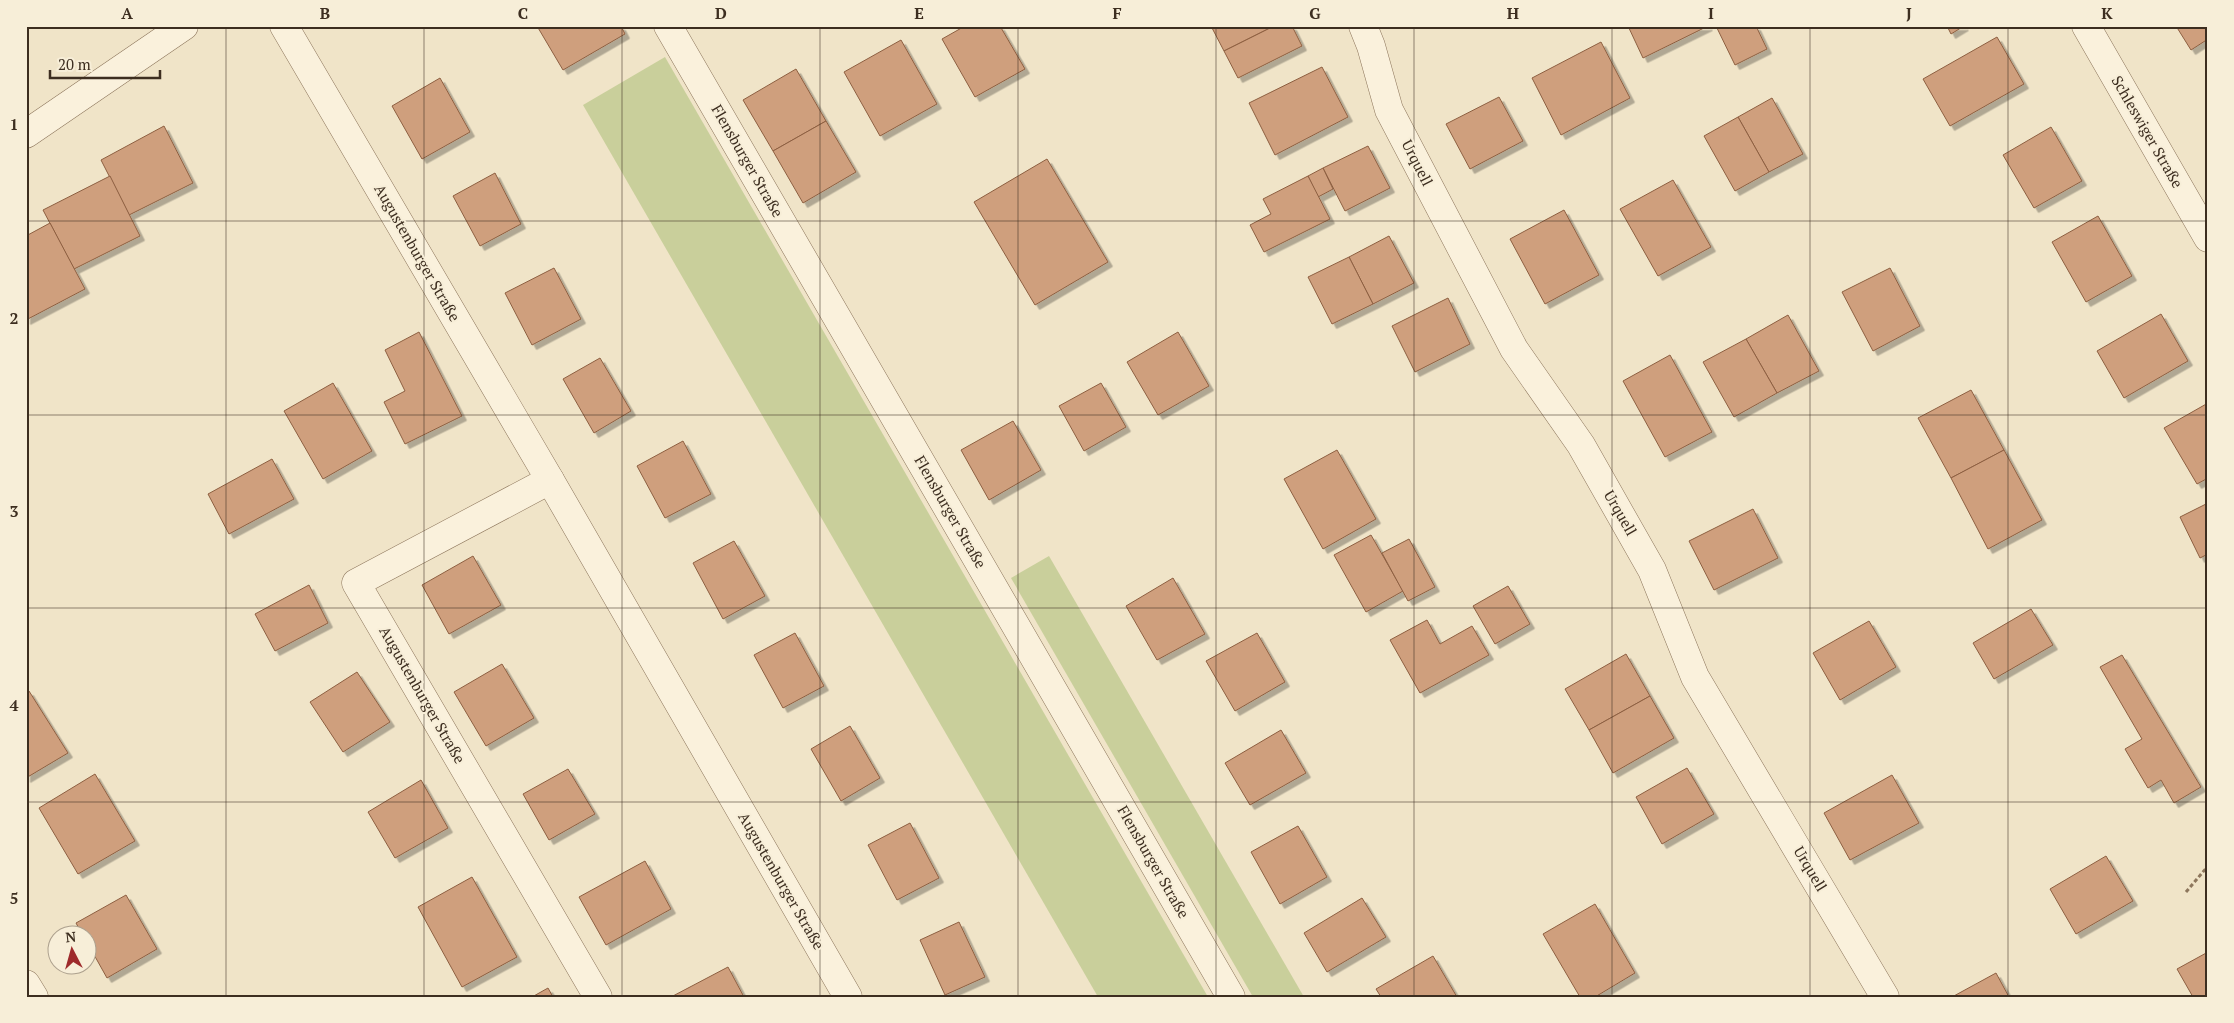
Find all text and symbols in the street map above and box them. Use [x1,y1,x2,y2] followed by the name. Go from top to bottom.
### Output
[121,2,133,24] text: A
[320,2,330,24] text: B
[518,2,528,24] text: C
[715,2,727,24] text: D
[914,2,924,24] text: E
[1112,2,1122,24] text: F
[1309,2,1321,24] text: G
[1507,2,1519,24] text: H
[1708,2,1714,24] text: I
[1906,2,1912,24] text: J
[2101,2,2113,24] text: K
[50,48,160,80] scale bar
[58,54,91,74] text: 20 m
[2108,72,2188,191] street label: Schleswiger Straße
[707,100,788,221] street label: Flensburger Straße
[9,113,19,135] text: 1
[1398,136,1438,189] street label: Urquell
[370,180,465,325] street label: Augustenburger Straße
[9,307,19,329] text: 2
[910,451,991,572] street label: Flensburger Straße
[1600,486,1642,539] street label: Urquell
[9,500,19,522] text: 3
[375,622,470,767] street label: Augustenburger Straße
[9,694,19,716] text: 4
[1113,801,1194,922] street label: Flensburger Straße
[734,808,829,953] street label: Augustenburger Straße
[1790,842,1832,895] street label: Urquell
[9,887,19,909] text: 5
[48,926,98,976] north arrow
[64,927,77,947] text: N

